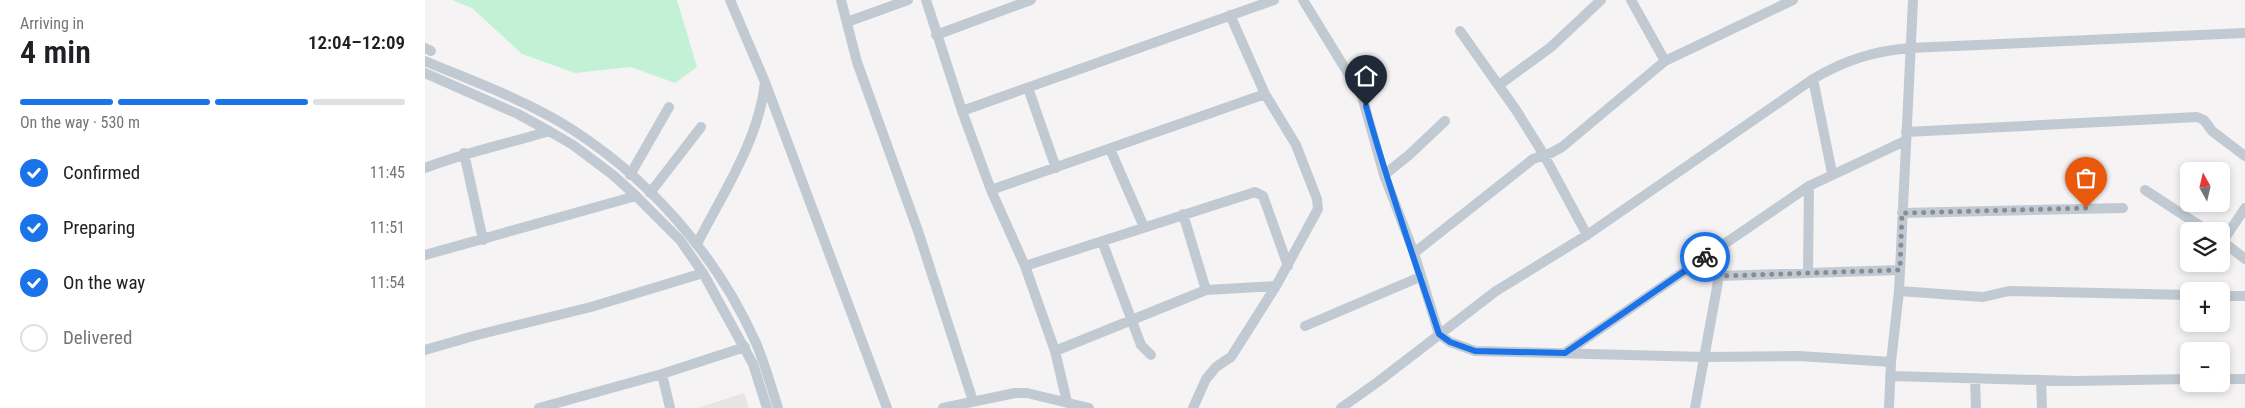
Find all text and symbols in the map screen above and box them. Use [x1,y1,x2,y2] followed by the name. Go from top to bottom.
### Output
[20,14,84,33] text: Arriving in
[308,31,405,54] text: 12:04–12:09
[20,33,91,71] text: 4 min
[1345,55,1387,106] pin
[1352,62,1380,90] icon: home
[20,113,140,132] text: On the way · 530 m
[2065,157,2107,208] pin
[20,159,48,187] icon: check
[63,161,140,184] text: Confirmed
[2180,162,2230,212] north arrow
[2180,162,2230,392] map controls
[370,163,405,182] text: 11:45
[2072,164,2100,192] icon: bag
[20,214,48,242] icon: check
[63,216,135,239] text: Preparing
[370,218,405,237] text: 11:51
[2180,222,2230,272] button: layers
[1680,232,1730,282] courier
[1691,243,1719,271] icon: bike
[20,269,48,297] icon: check
[63,271,145,294] text: On the way
[370,273,405,292] text: 11:54
[2180,282,2230,332] button: +
[63,326,132,349] text: Delivered
[2180,342,2230,392] button: −

